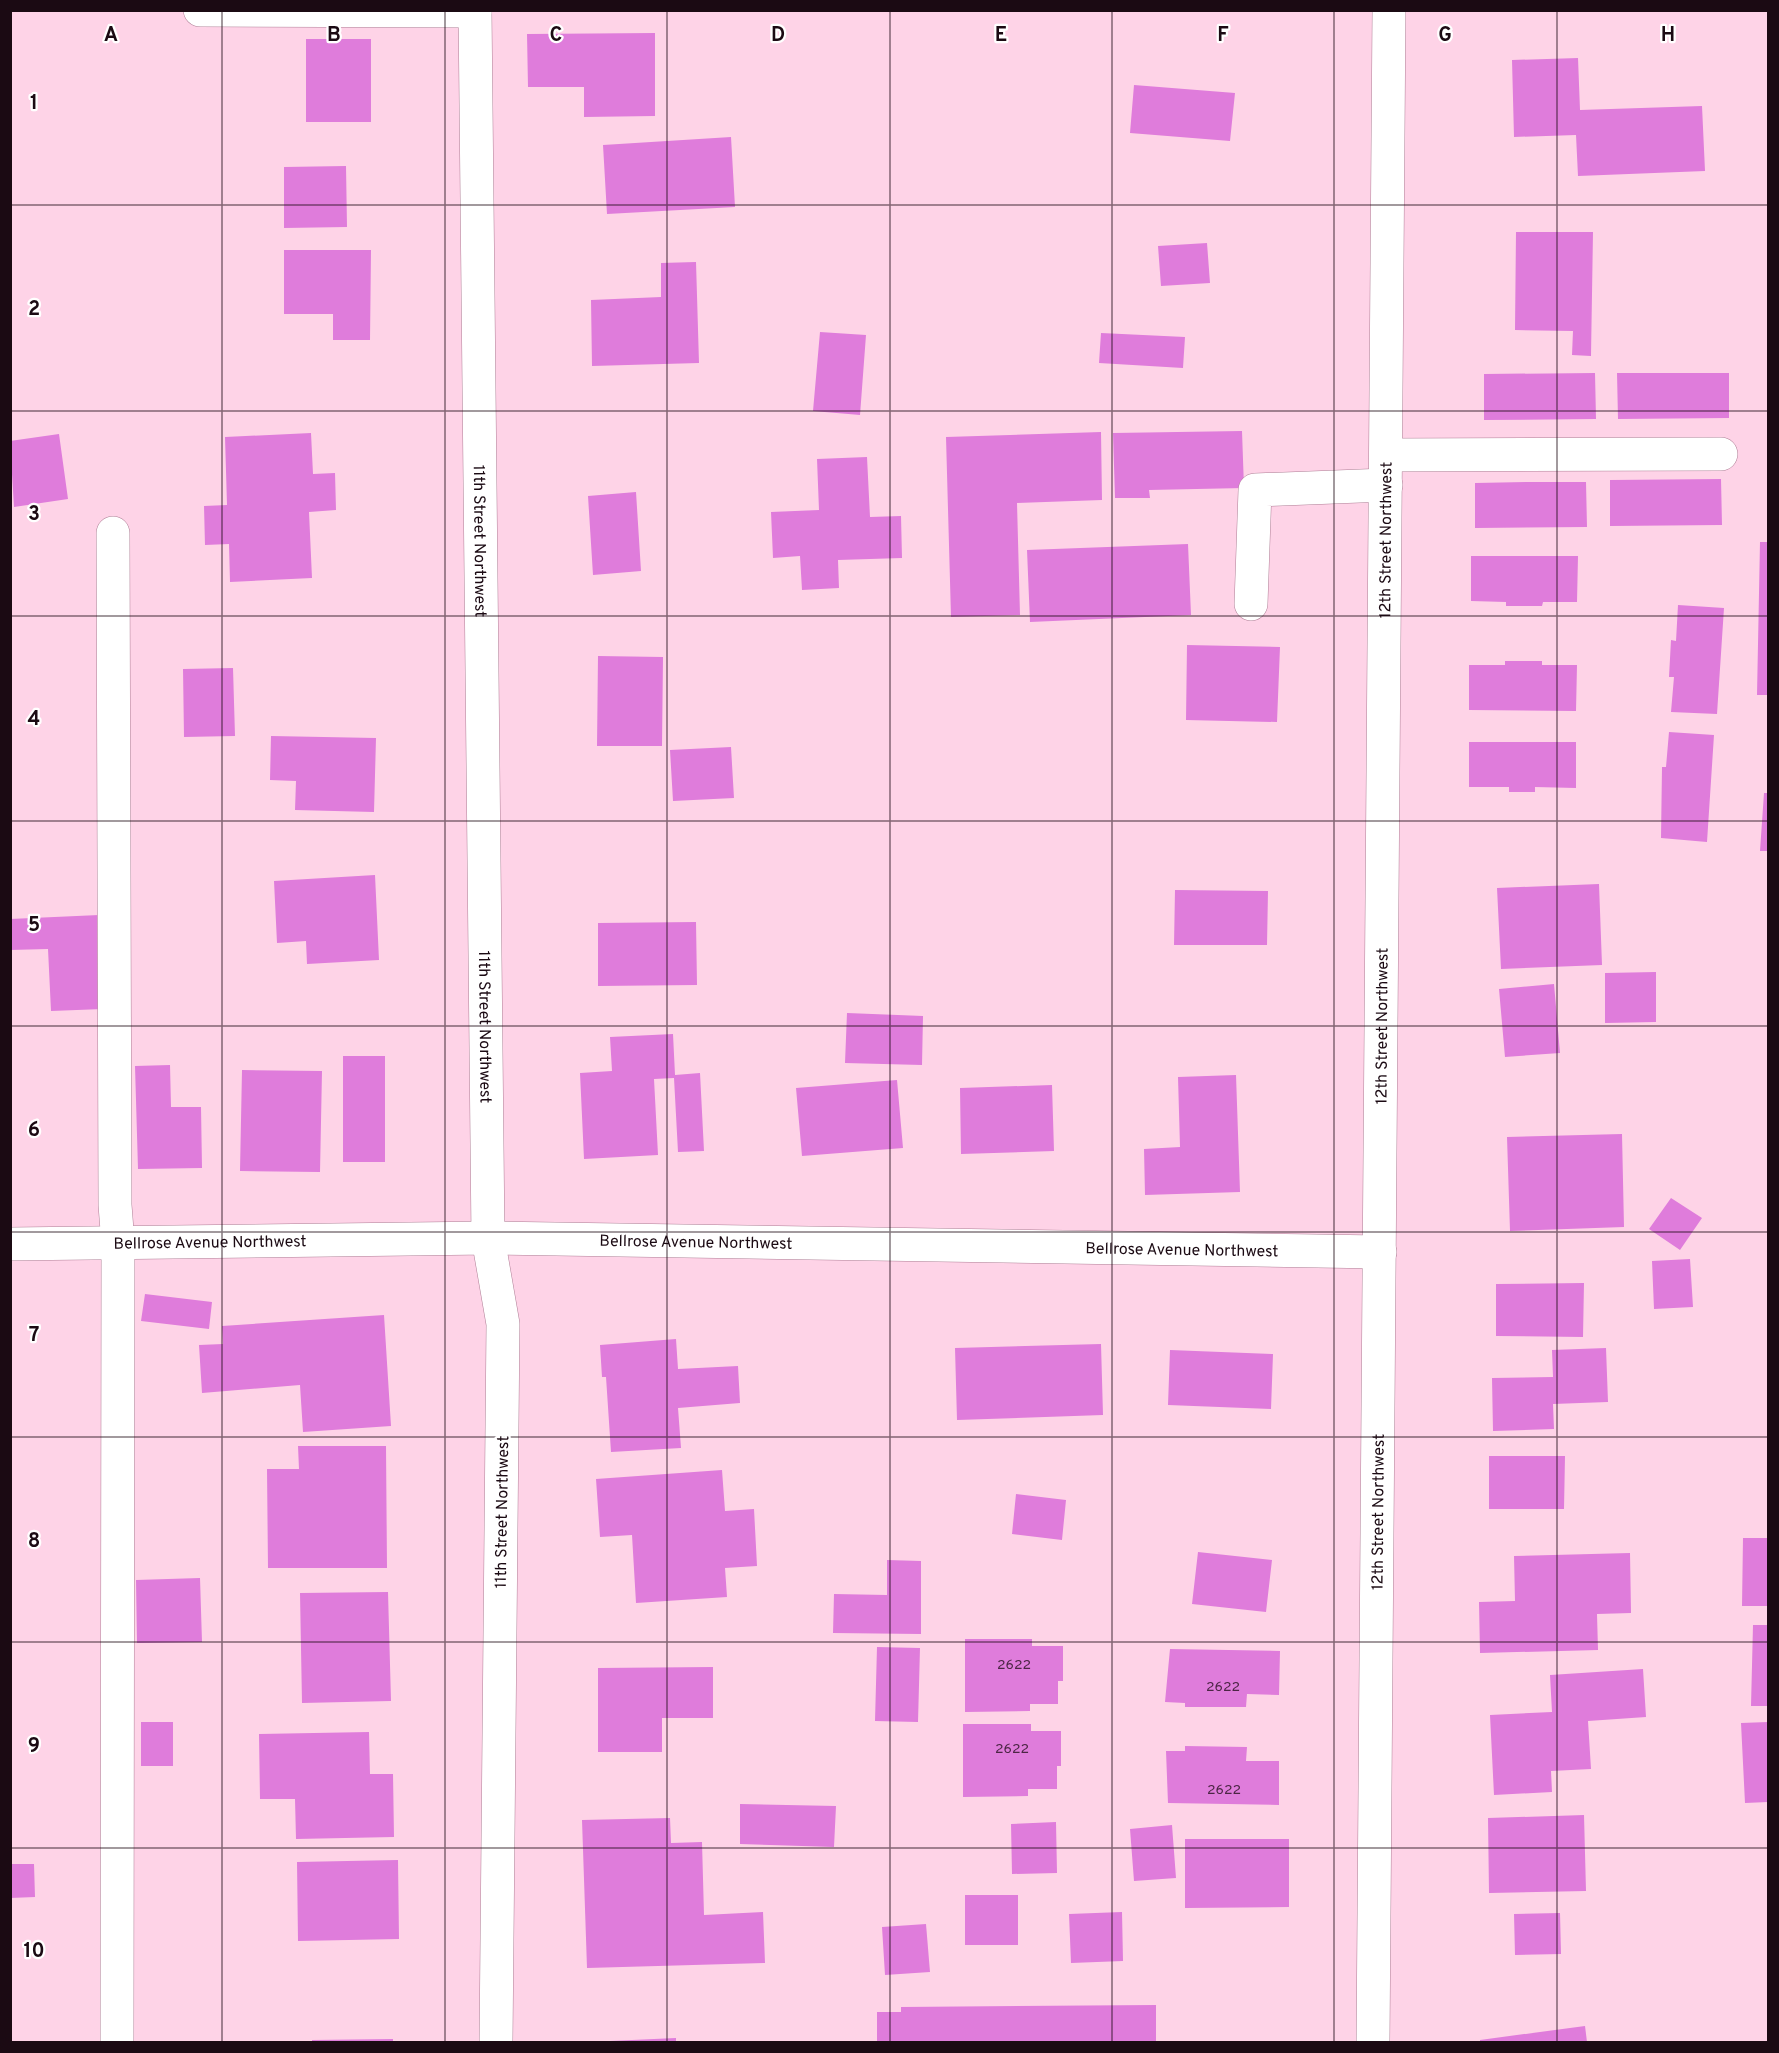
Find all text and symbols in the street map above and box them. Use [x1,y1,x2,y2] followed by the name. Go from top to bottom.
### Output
[104,23,118,49] text: A
[327,23,341,49] text: B
[550,23,562,49] text: C
[771,23,785,49] text: D
[995,23,1007,49] text: E
[1217,23,1229,49] text: F
[1438,23,1452,49] text: G
[1661,23,1675,49] text: H
[30,91,38,117] text: 1
[28,297,40,323] text: 2
[1376,462,1397,618] street label: 12th Street Northwest
[468,464,489,617] street label: 11th Street Northwest
[28,502,40,528] text: 3
[28,707,40,733] text: 4
[28,913,40,939] text: 5
[1372,948,1394,1104] street label: 12th Street Northwest
[473,950,495,1103] street label: 11th Street Northwest
[28,1118,40,1144] text: 6
[113,1232,307,1255] street label: Bellrose Avenue Northwest
[599,1232,793,1255] street label: Bellrose Avenue Northwest
[1085,1239,1279,1262] street label: Bellrose Avenue Northwest
[29,1323,39,1349] text: 7
[1369,1434,1390,1590] street label: 12th Street Northwest
[492,1436,514,1589] street label: 11th Street Northwest
[28,1529,40,1555] text: 8
[997,1657,1031,1674] house number: 2622
[1206,1679,1240,1696] house number: 2622
[28,1734,40,1760] text: 9
[995,1741,1029,1758] house number: 2622
[1207,1782,1241,1799] house number: 2622
[23,1939,45,1965] text: 10

